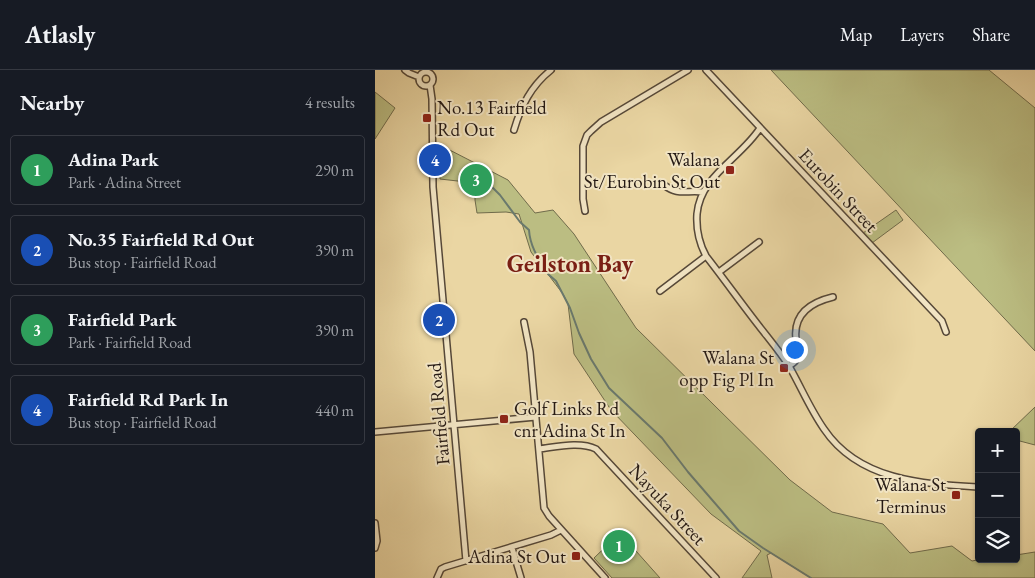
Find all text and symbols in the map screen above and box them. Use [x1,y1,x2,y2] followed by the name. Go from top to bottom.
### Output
[25,19,95,50] text: Atlasly
[840,23,872,46] text: Map
[900,23,944,46] text: Layers
[972,23,1010,46] text: Share
[20,89,84,116] text: Nearby
[305,92,355,113] text: 4 results
[437,95,547,142] place label: No.13 Fairfield Rd Out
[421,112,433,124] marker: No.13 Fairfield Rd Out
[419,141,451,179] pin: 4
[793,143,884,238] street label: Eurobin Street
[68,147,159,172] text: Adina Park
[584,147,720,194] place label: Walana St/Eurobin St Out
[33,160,41,181] text: 1
[315,160,354,181] text: 290 m
[460,161,492,199] pin: 3
[724,164,736,176] marker: Walana St/Eurobin St Out
[68,172,181,193] text: Park · Adina Street
[68,227,254,252] text: No.35 Fairfield Rd Out
[33,240,41,261] text: 2
[315,240,354,261] text: 390 m
[507,248,634,280] district label: Geilston Bay
[68,252,217,273] text: Bus stop · Fairfield Road
[423,301,455,339] pin: 2
[68,307,177,332] text: Fairfield Park
[33,320,41,341] text: 3
[315,320,354,341] text: 390 m
[68,332,191,353] text: Park · Fairfield Road
[782,337,808,363] your location
[679,345,774,392] place label: Walana St opp Fig Pl In
[422,361,455,466] street label: Fairfield Road
[778,362,790,374] marker: Walana St opp Fig Pl In
[68,387,228,412] text: Fairfield Rd Park In
[514,396,626,443] place label: Golf Links Rd cnr Adina St In
[33,400,41,421] text: 4
[315,400,354,421] text: 440 m
[68,412,217,433] text: Bus stop · Fairfield Road
[498,413,510,425] marker: Golf Links Rd cnr Adina St In
[975,428,1020,563] map controls
[975,428,1020,473] button: +
[623,458,712,550] street label: Nayuka Street
[875,472,946,519] place label: Walana St Terminus
[975,473,1020,518] button: −
[950,489,962,501] marker: Walana St Terminus
[975,518,1020,563] button: layers
[603,527,635,565] pin: 1
[467,544,566,569] place label: Adina St Out
[570,550,582,562] marker: Adina St Out

